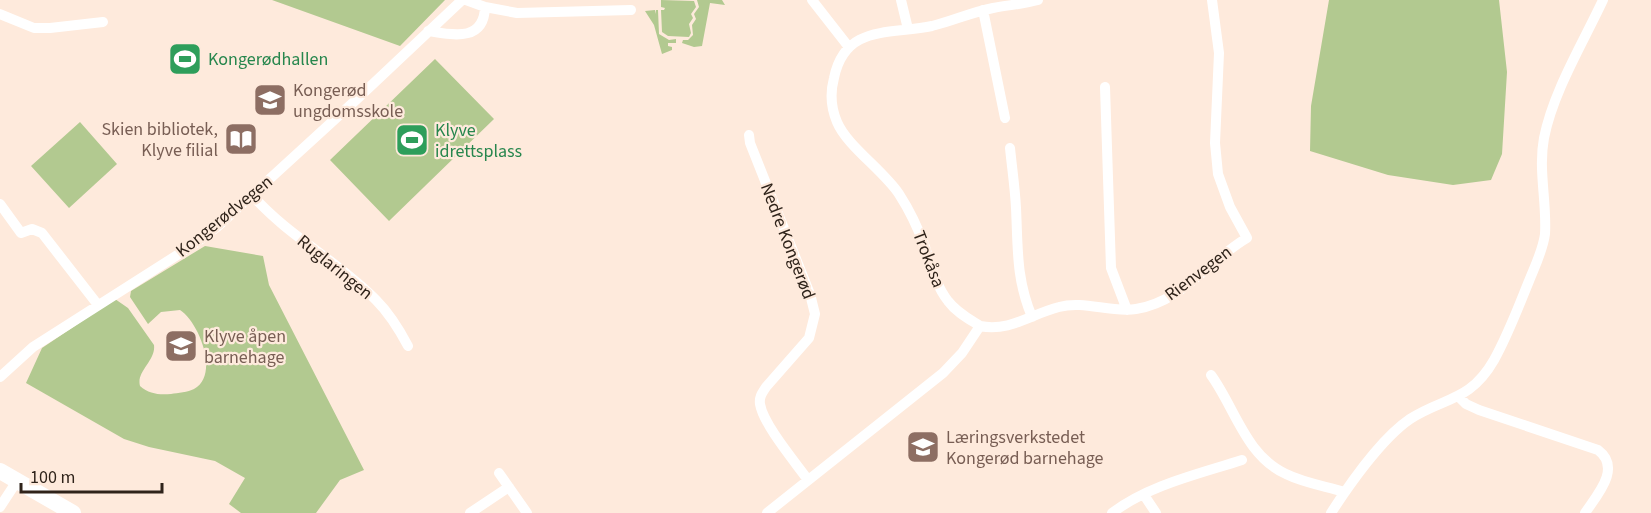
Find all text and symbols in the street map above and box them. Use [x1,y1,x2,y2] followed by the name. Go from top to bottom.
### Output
[167,41,203,77] sports icon: Kongerødhallen
[208,47,328,72] place label: Kongerødhallen
[293,78,403,124] place label: Kongerød ungdomsskole
[252,82,288,118] school or university icon: Kongerød ungdomsskole
[101,117,218,163] place label: Skien bibliotek, Klyve filial
[435,118,522,164] place label: Klyve idrettsplass
[223,121,259,157] library icon: Skien bibliotek, Klyve filial
[394,122,430,158] sports icon: Klyve idrettsplass
[171,169,278,263] street label: Kongerødvegen
[754,179,821,303] street label: Nedre Kongerød
[906,227,951,291] street label: Trokåsa
[292,229,378,306] street label: Ruglaringen
[1160,240,1237,307] street label: Rienvegen
[204,324,286,370] place label: Klyve åpen barnehage
[163,328,199,364] school or university icon: Klyve åpen barnehage
[946,425,1104,471] place label: Læringsverkstedet Kongerød barnehage
[905,429,941,465] school or university icon: Læringsverkstedet Kongerød barnehage
[21,456,162,494] scale bar
[30,465,75,490] text: 100 m

